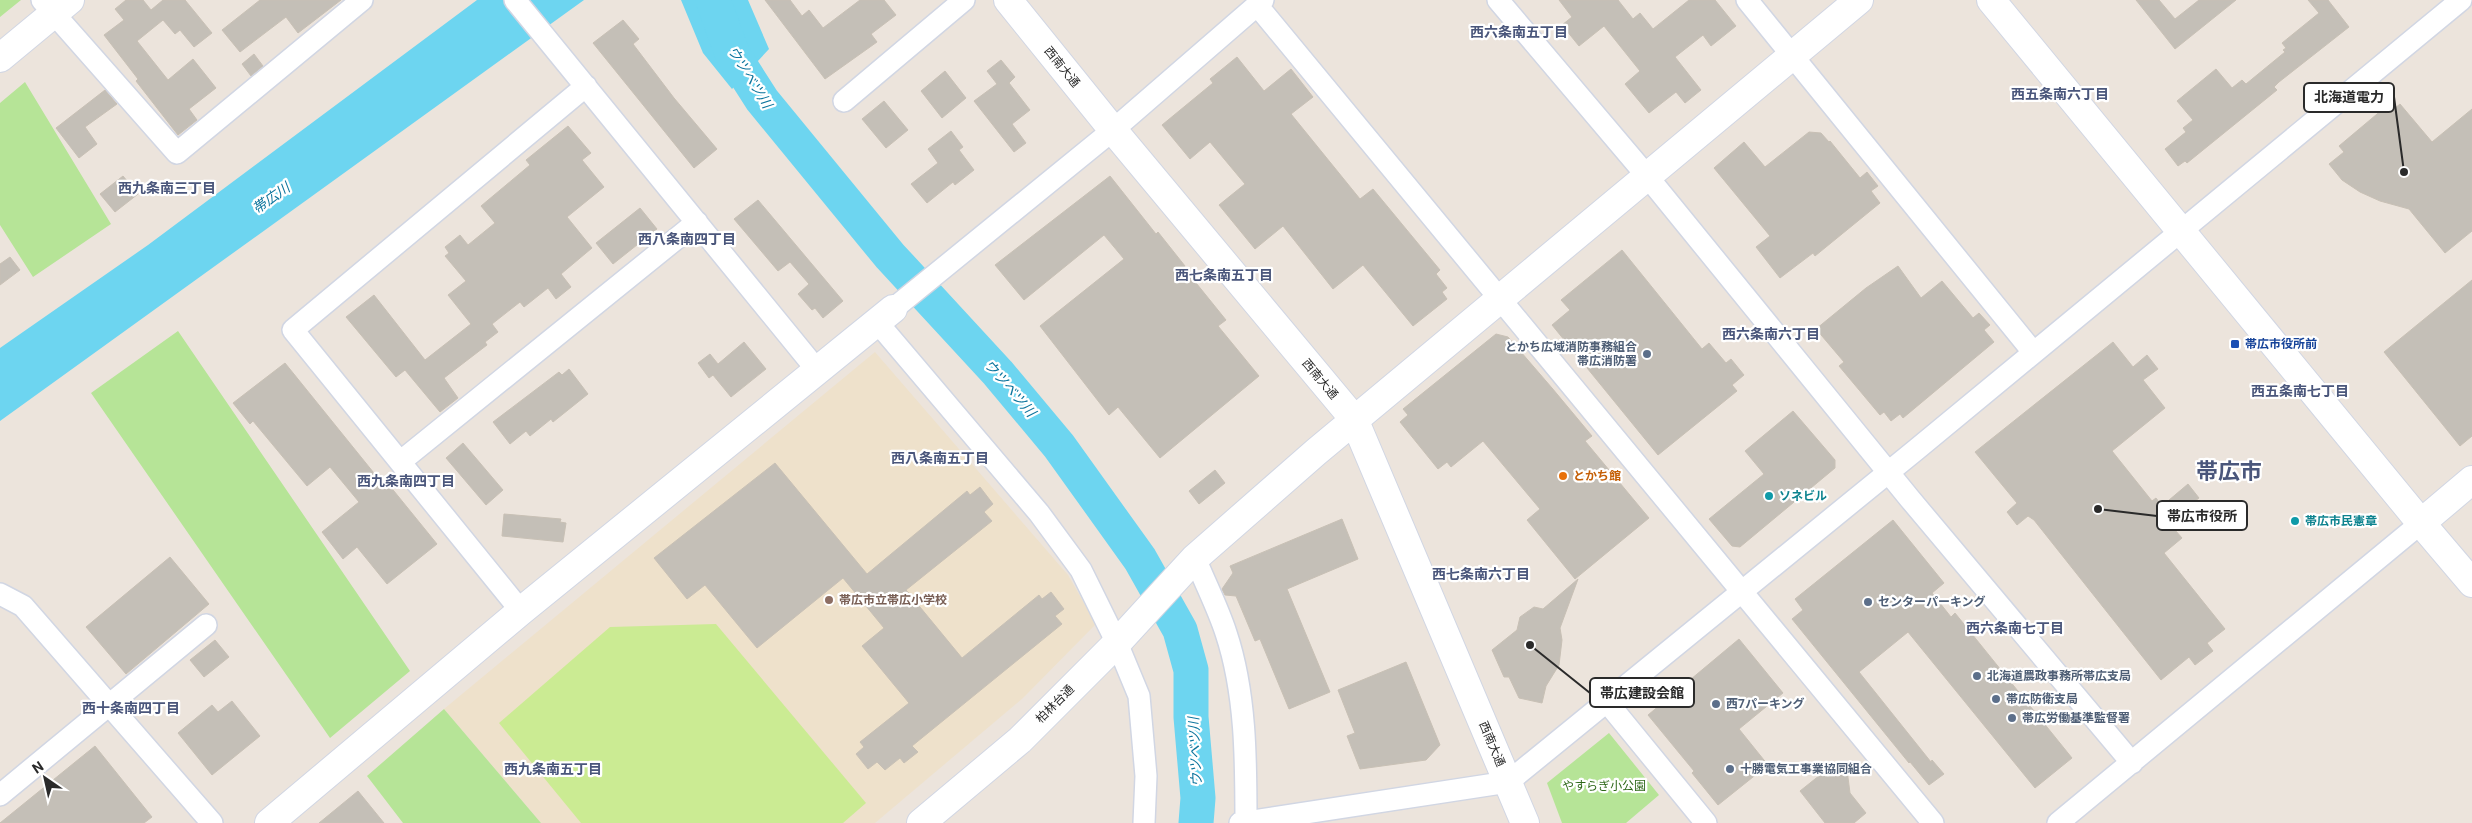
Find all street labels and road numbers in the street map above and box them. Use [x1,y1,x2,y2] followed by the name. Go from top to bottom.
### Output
[1041,44,1083,90] street label: 西南大通
[1299,356,1341,402] street label: 西南大通
[1033,682,1077,726] street label: 柏林台通
[1476,719,1508,769] street label: 西南大通

